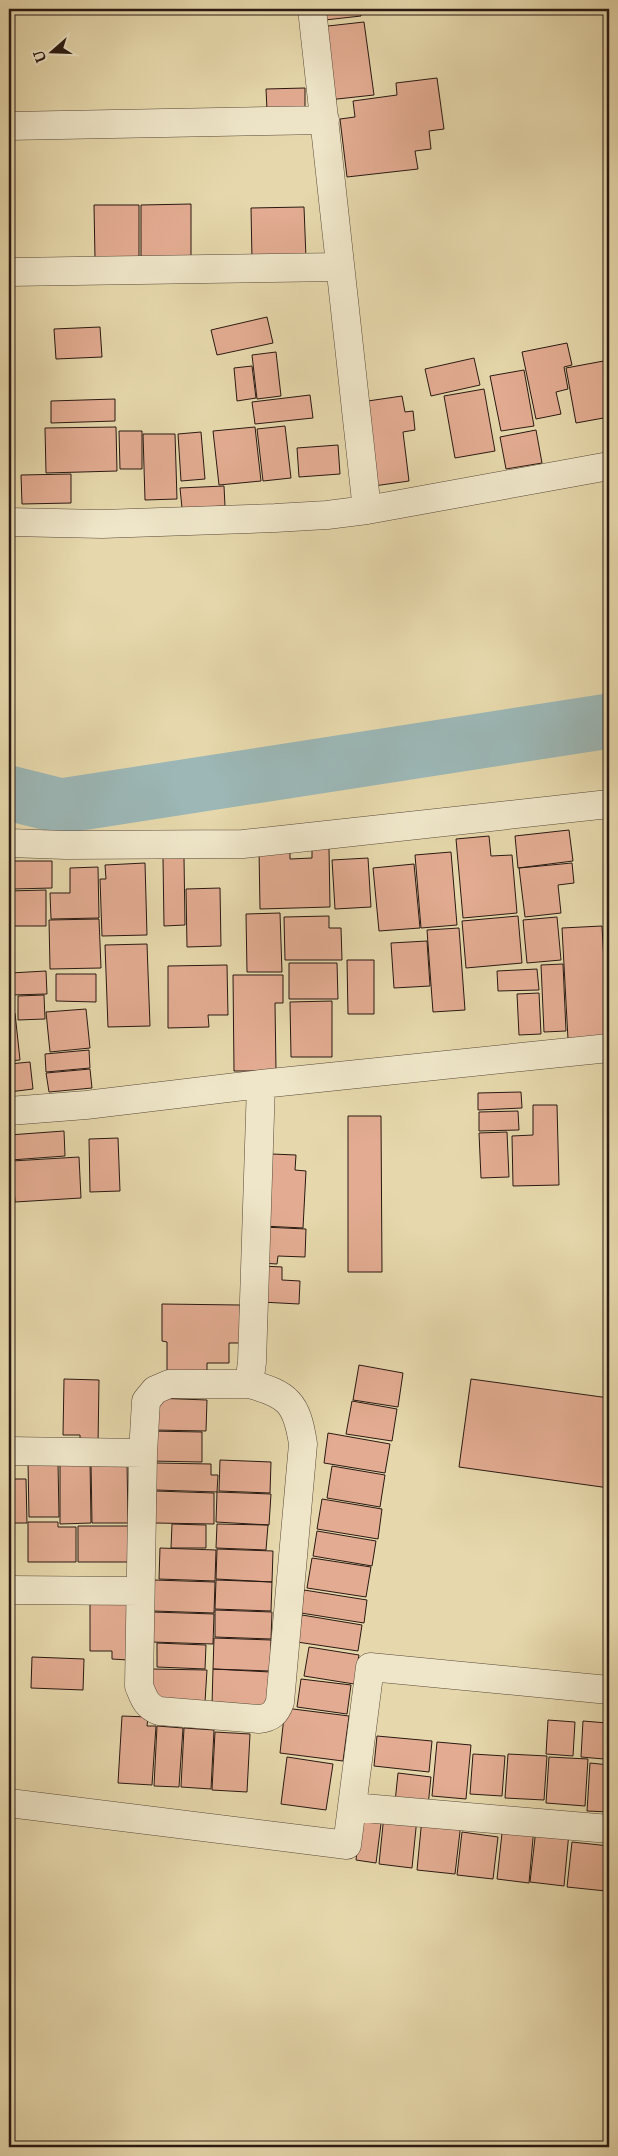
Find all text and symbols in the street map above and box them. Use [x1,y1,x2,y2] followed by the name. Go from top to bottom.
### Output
[28,28,78,78] north arrow
[30,48,50,65] text: U

